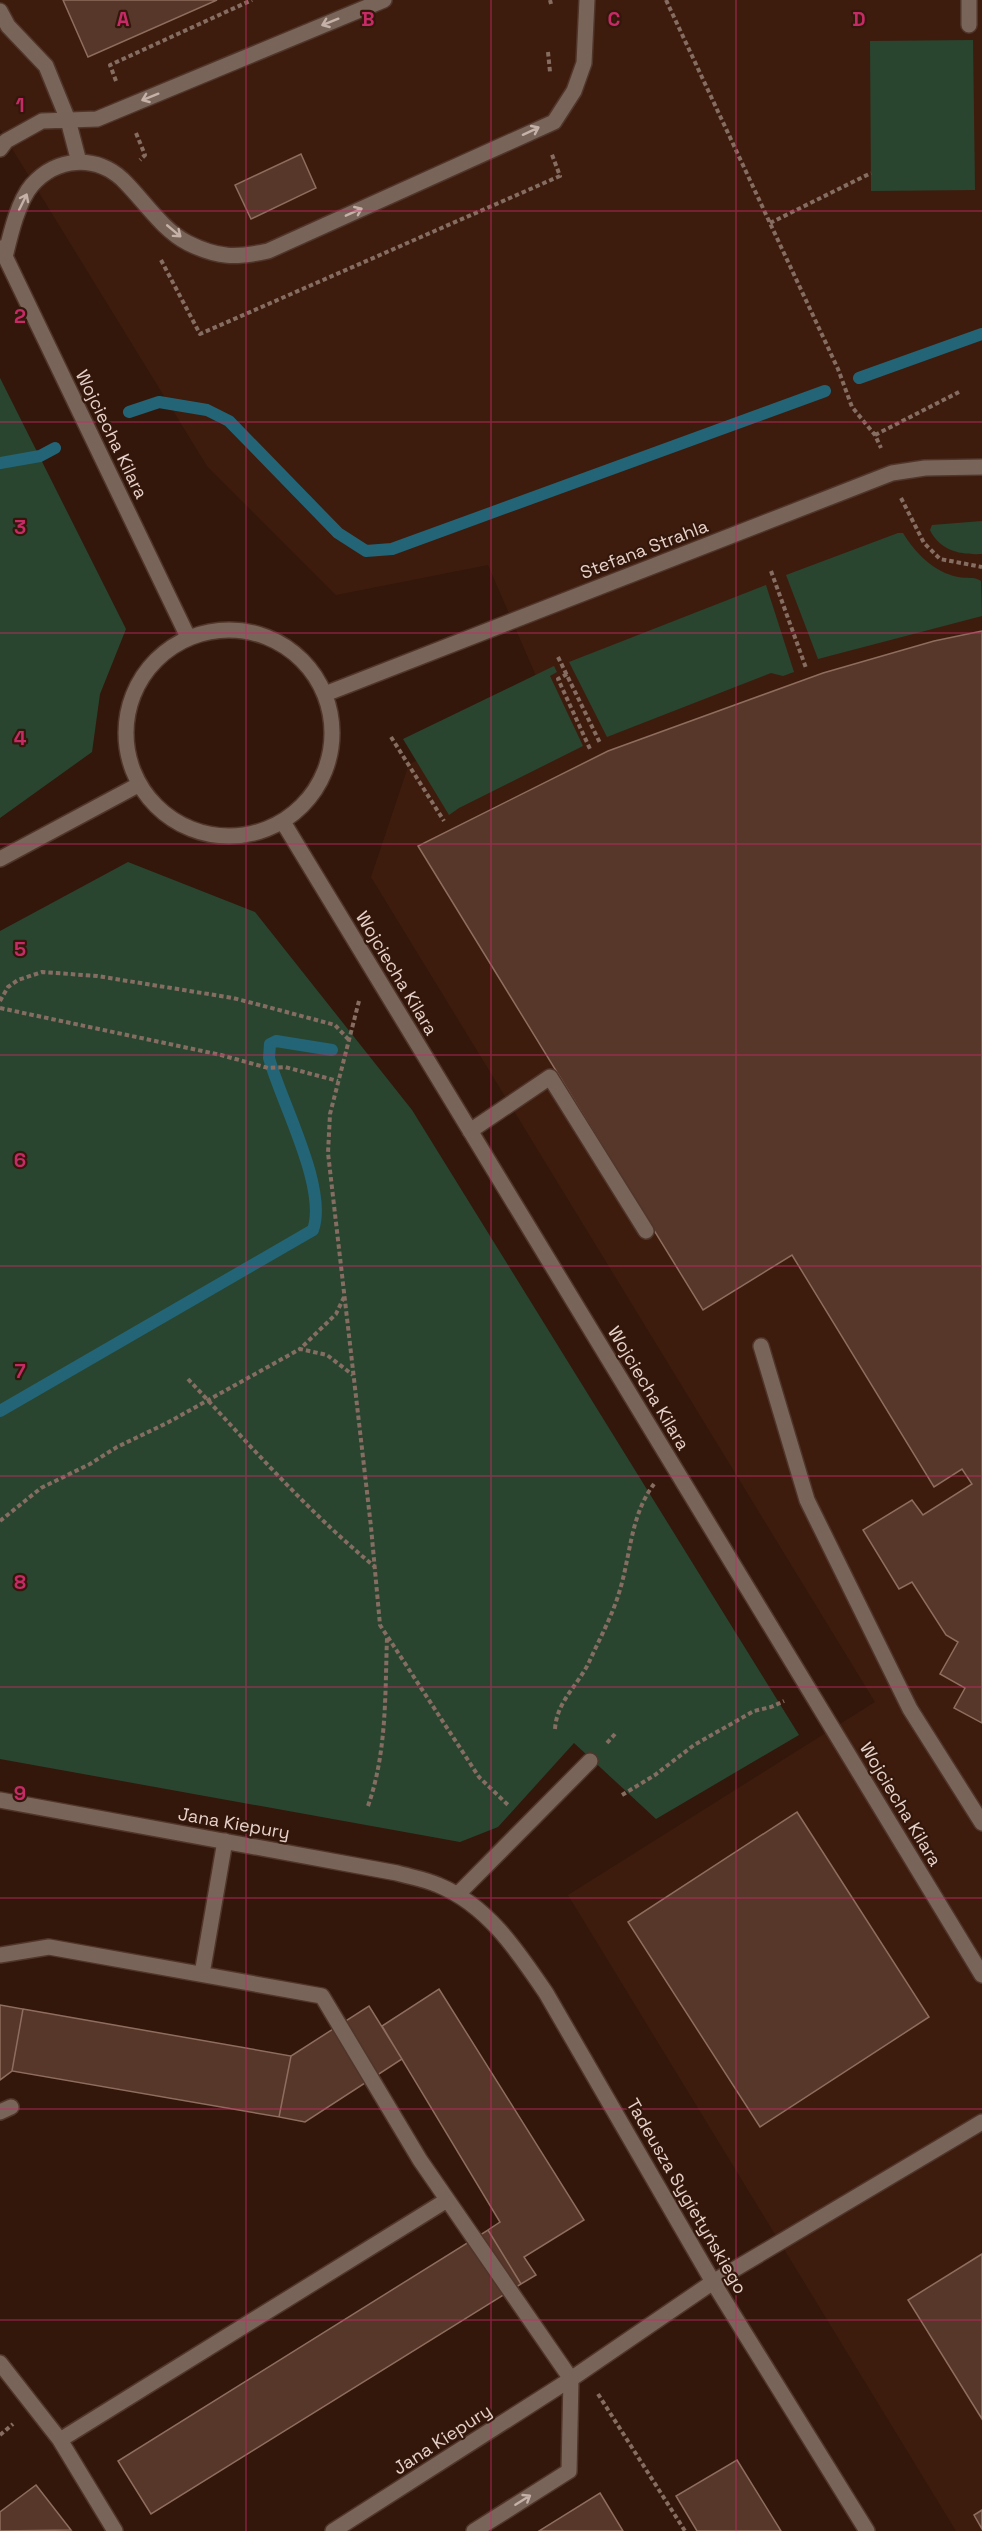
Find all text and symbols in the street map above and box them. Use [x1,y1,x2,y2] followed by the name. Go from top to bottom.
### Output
[117,6,130,32] text: A
[361,6,375,32] text: B
[608,6,621,32] text: C
[852,6,866,32] text: D
[321,17,340,28] one-way arrow
[15,92,25,118] text: 1
[141,92,160,103] one-way arrow
[521,125,539,137] one-way arrow
[18,194,30,212] one-way arrow
[344,206,362,218] one-way arrow
[166,225,182,238] one-way arrow
[14,303,26,329] text: 2
[71,366,153,502] street label: Wojciecha Kilara
[14,514,26,540] text: 3
[577,514,711,584] street label: Stefana Strahla
[14,725,27,751] text: 4
[351,907,443,1039] street label: Wojciecha Kilara
[14,936,26,962] text: 5
[14,1147,26,1173] text: 6
[603,1322,695,1454] street label: Wojciecha Kilara
[14,1358,26,1384] text: 7
[14,1569,26,1595] text: 8
[855,1738,947,1870] street label: Wojciecha Kilara
[14,1780,26,1806] text: 9
[176,1802,292,1844] street label: Jana Kiepury
[622,2094,752,2298] street label: Tadeusza Sygietyńskiego
[388,2399,496,2479] street label: Jana Kiepury
[515,2493,532,2506] one-way arrow

